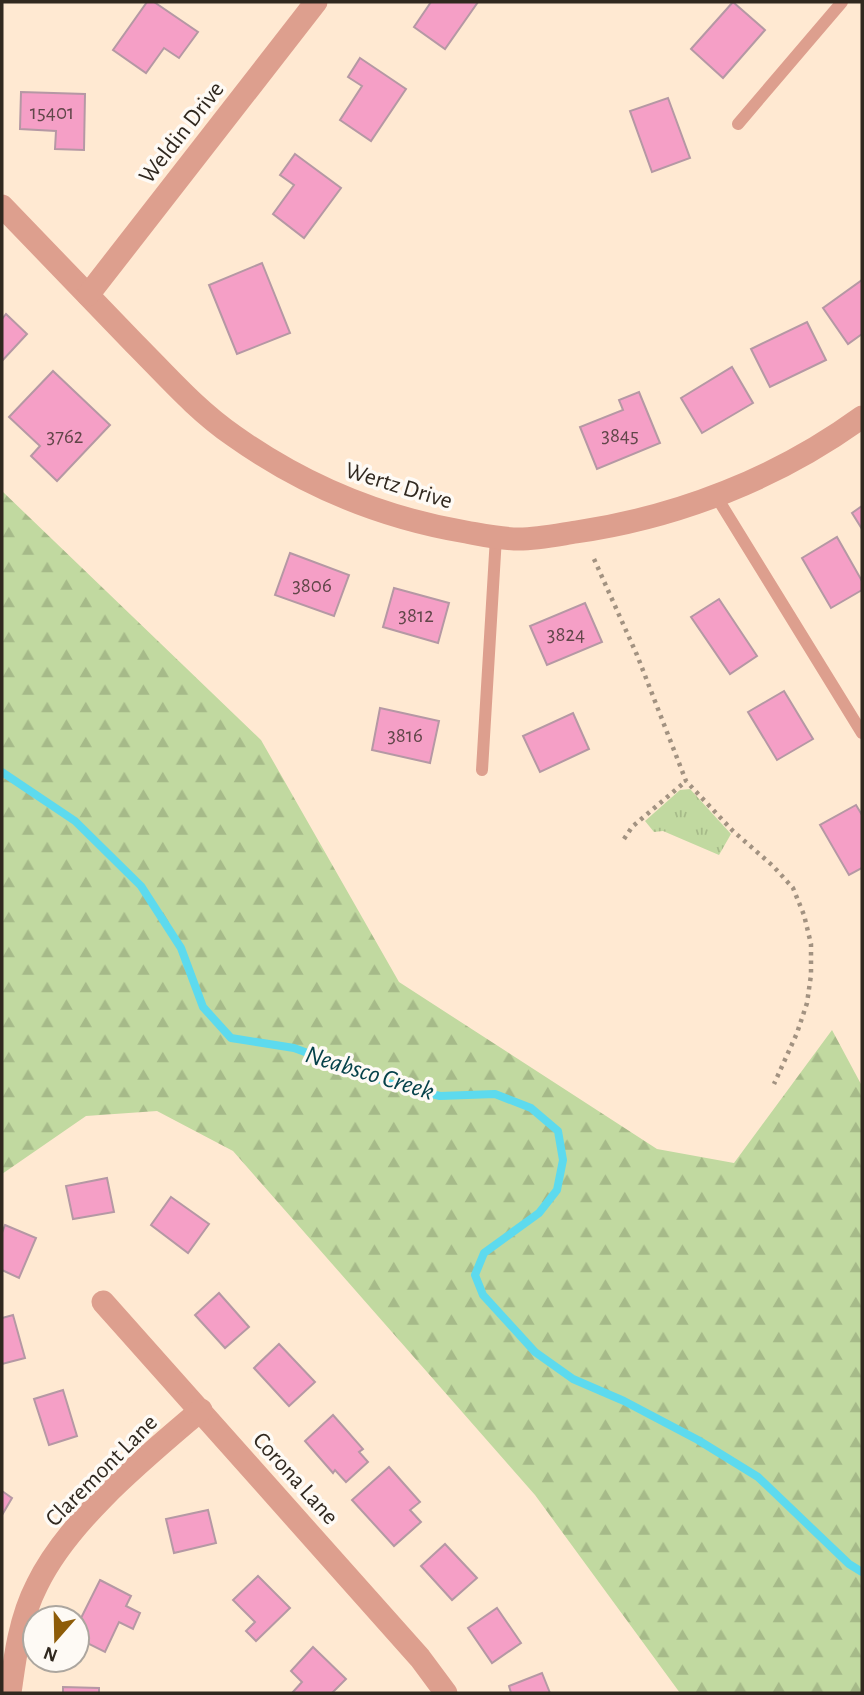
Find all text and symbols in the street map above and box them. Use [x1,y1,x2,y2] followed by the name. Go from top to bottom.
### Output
[135,77,229,188] street label: Weldin Drive
[30,102,74,123] house number: 15401
[601,425,639,446] house number: 3845
[47,426,83,447] house number: 3762
[342,458,455,514] street label: Wertz Drive
[292,575,332,596] house number: 3806
[398,605,434,626] house number: 3812
[547,624,585,645] house number: 3824
[387,725,423,746] house number: 3816
[302,1041,437,1105] water label: Neabsco Creek
[41,1410,162,1531] street label: Claremont Lane
[248,1428,342,1529] street label: Corona Lane
[21,1604,91,1674] north arrow
[41,1642,60,1665] text: N

